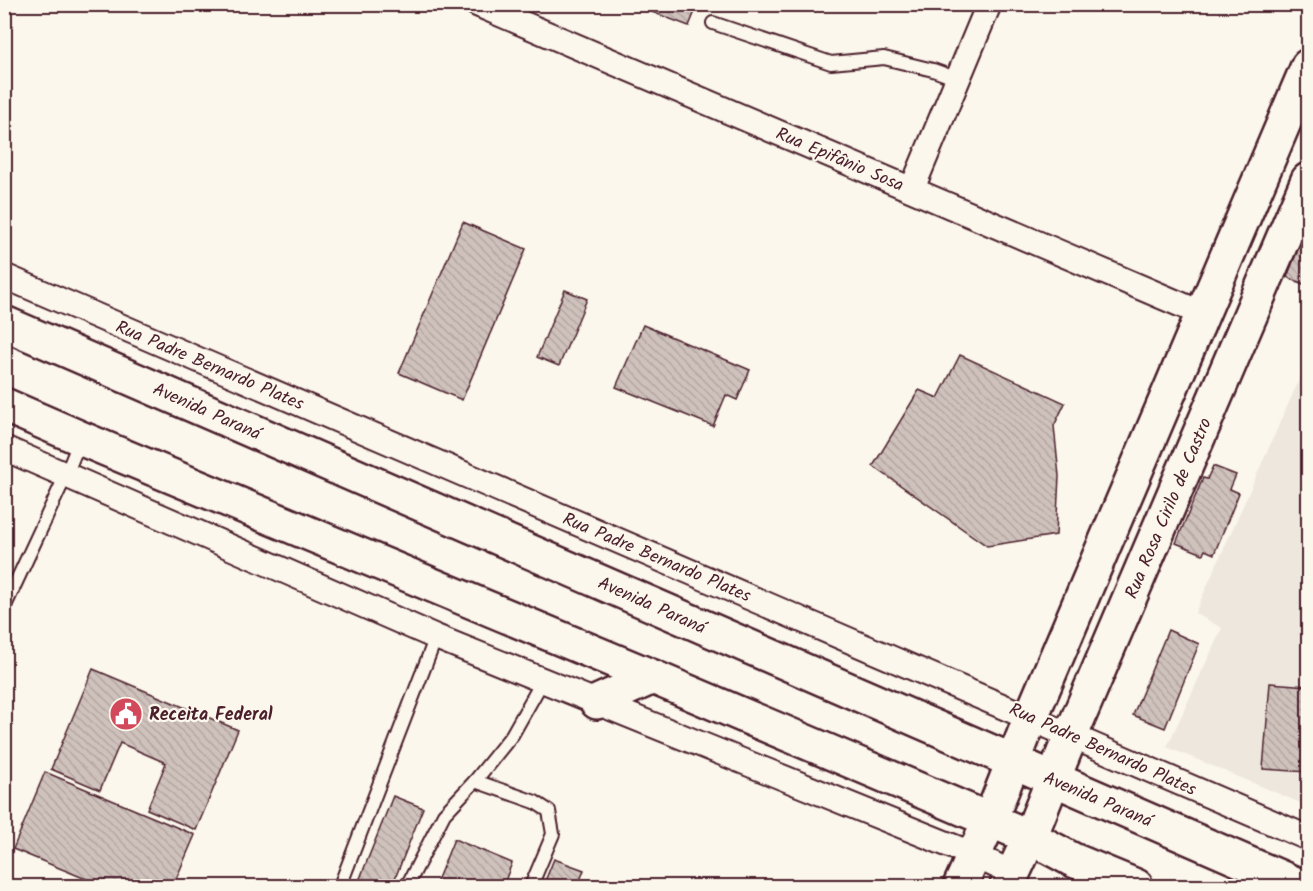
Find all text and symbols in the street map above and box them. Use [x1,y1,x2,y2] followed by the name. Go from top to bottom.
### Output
[771,120,908,200] street label: Rua Epifânio Sosa
[111,313,309,419] street label: Rua Padre Bernardo Plates
[148,376,267,450] street label: Avenida Paraná
[1118,414,1221,604] street label: Rua Rosa Cirilo de Castro
[558,505,756,611] street label: Rua Padre Bernardo Plates
[593,570,712,644] street label: Avenida Paraná
[108,696,144,732] public building icon: Receita Federal
[1004,696,1201,805] street label: Rua Padre Bernardo Plates
[149,701,273,730] place label: Receita Federal
[1038,764,1158,837] street label: Avenida Paraná

